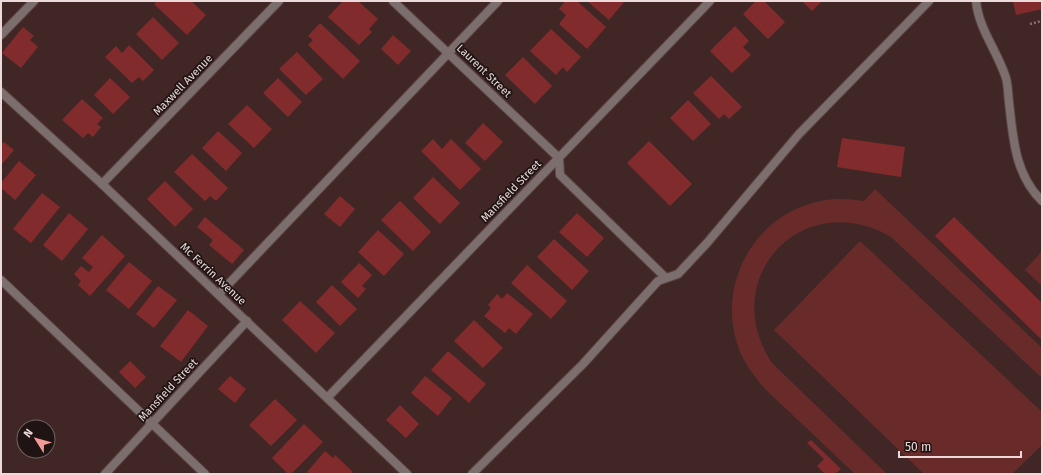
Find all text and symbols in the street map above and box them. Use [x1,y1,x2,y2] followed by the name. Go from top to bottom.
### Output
[454,42,514,100] street label: Laurent Street
[151,52,215,118] street label: Maxwell Avenue
[478,157,544,225] street label: Mansfield Street
[177,240,249,308] street label: Mc Ferrin Avenue
[136,356,200,424] street label: Mansfield Street
[16,419,56,459] north arrow
[21,426,36,440] text: N
[899,433,1021,459] scale bar
[905,440,931,454] text: 50 m

